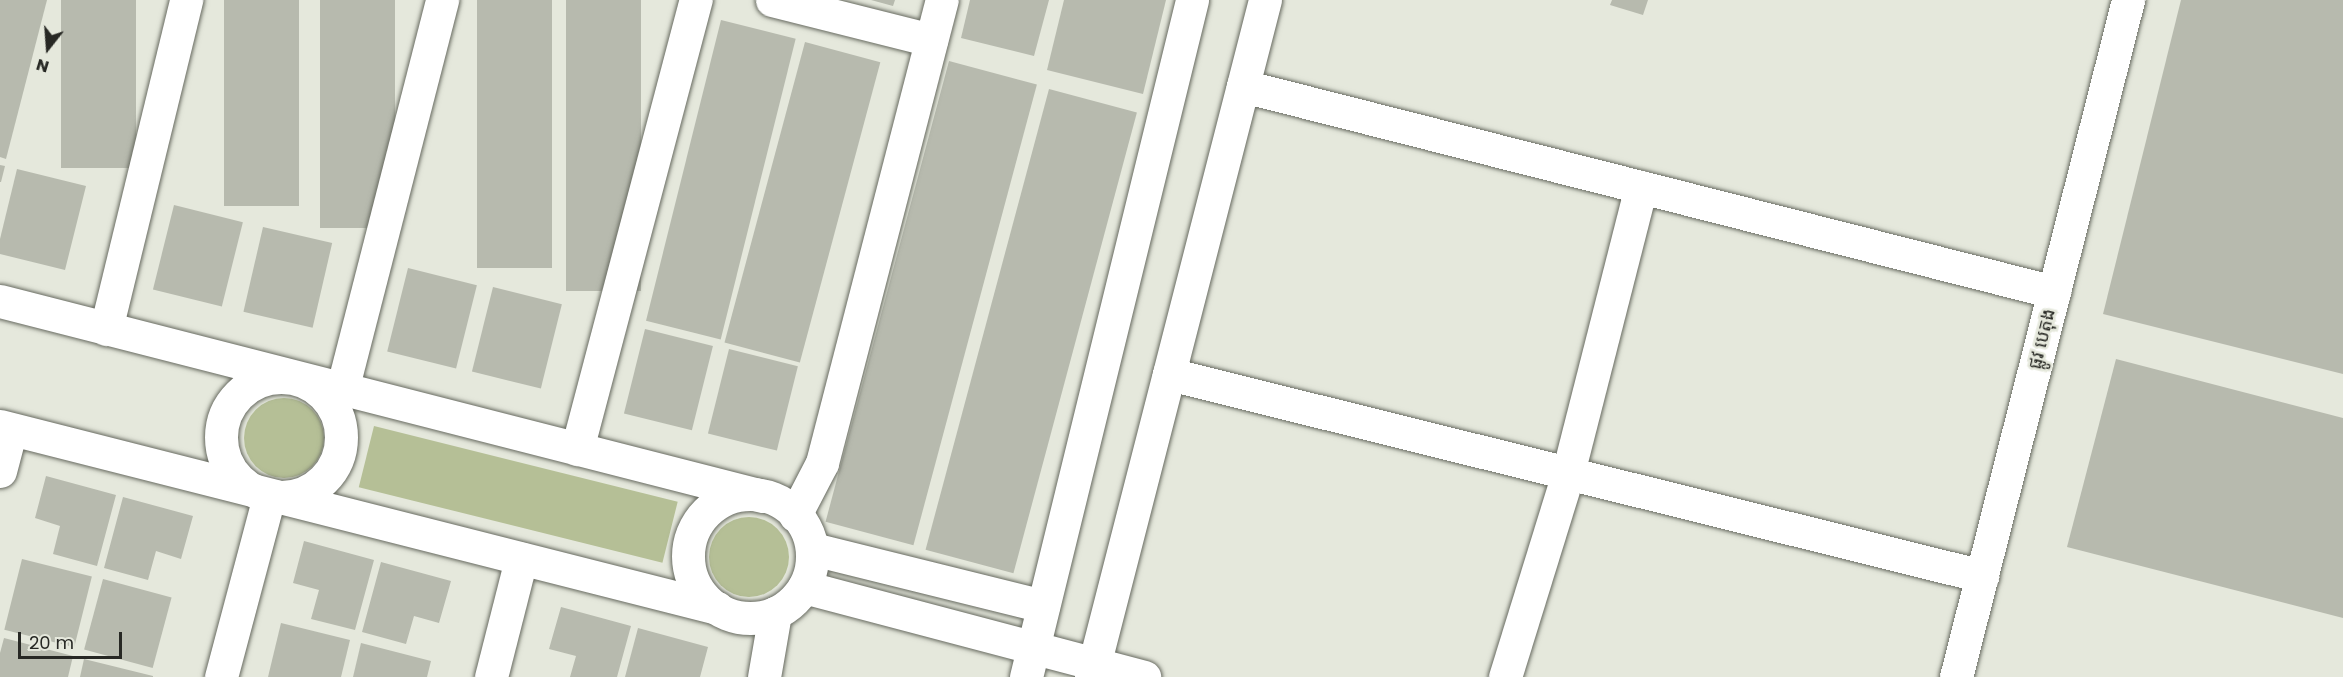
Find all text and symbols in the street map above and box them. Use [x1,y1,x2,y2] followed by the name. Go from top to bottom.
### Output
[18,18,78,78] north arrow
[33,53,52,78] text: N
[2024,307,2060,371] street label: ផ្លូវ បេតុង
[21,620,124,658] scale bar
[29,630,74,655] text: 20 m

